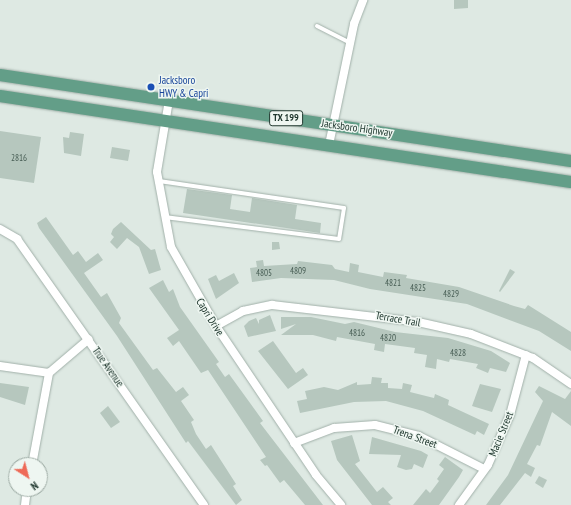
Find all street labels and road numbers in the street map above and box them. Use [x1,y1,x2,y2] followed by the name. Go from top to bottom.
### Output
[268,110,304,126] road number: TX 199
[321,116,393,140] street label: Jacksboro Highway
[193,296,227,338] street label: Capri Drive
[374,309,422,329] street label: Terrace Trail
[89,344,127,390] street label: True Avenue
[486,410,516,458] street label: Macie Street
[391,423,439,451] street label: Trena Street

